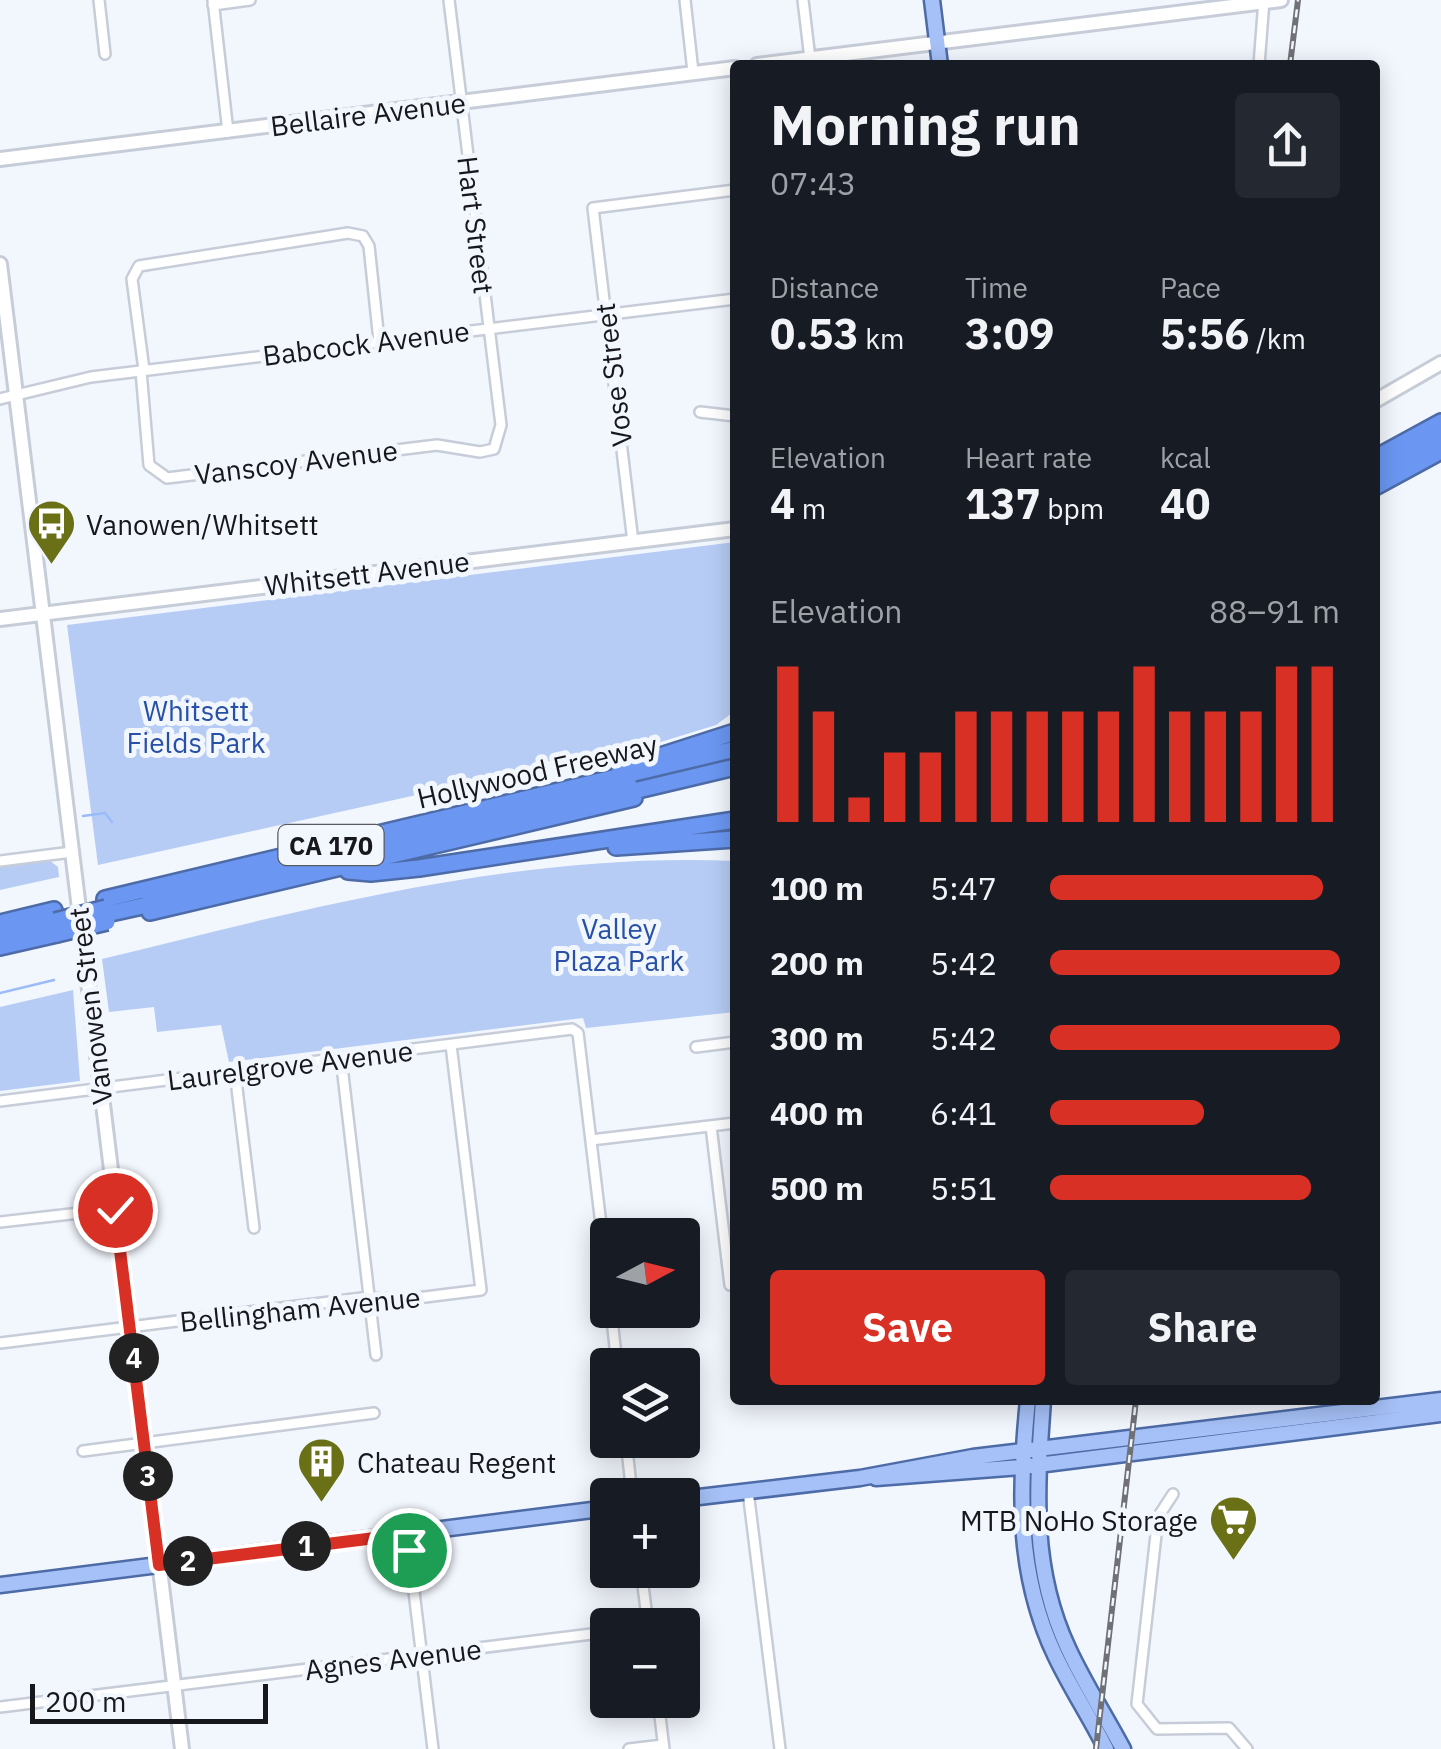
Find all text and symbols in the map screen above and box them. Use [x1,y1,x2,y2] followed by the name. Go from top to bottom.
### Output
[268,84,468,144] street label: Bellaire Avenue
[770,89,1081,160] text: Morning run
[1235,93,1340,198] button: share
[449,154,503,296] street label: Hart Street
[770,162,856,204] text: 07:43
[770,269,879,306] text: Distance
[965,269,1028,306] text: Time
[1160,269,1221,306] text: Pace
[586,301,640,449] street label: Vose Street
[770,306,859,361] text: 0.53
[965,306,1054,361] text: 3:09
[1160,306,1249,361] text: 5:56
[261,312,471,374] street label: Babcock Avenue
[859,320,904,357] text: km
[1249,320,1306,357] text: /km
[192,431,400,493] street label: Vanscoy Avenue
[770,439,886,476] text: Elevation
[965,439,1092,476] text: Heart rate
[1160,439,1211,476] text: kcal
[770,476,795,531] text: 4
[965,476,1041,531] text: 137
[1160,476,1210,531] text: 40
[795,490,826,527] text: m
[1041,490,1104,527] text: bpm
[25,498,77,566] bus stop icon: Vanowen/Whitsett
[86,506,319,543] place label: Vanowen/Whitsett
[262,542,472,604] street label: Whitsett Avenue
[770,590,903,632] text: Elevation
[1209,590,1340,632] text: 88–91 m
[127,692,266,761] park label: Whitsett Fields Park
[413,725,661,817] street label: Hollywood Freeway
[278,825,384,865] road number: CA 170
[770,867,864,909] text: 100 m
[930,867,997,909] text: 5:47
[60,905,120,1107] street label: Vanowen Street
[554,910,685,979] park label: Valley Plaza Park
[770,942,864,984] text: 200 m
[930,942,997,984] text: 5:42
[770,1017,864,1059] text: 300 m
[930,1017,997,1059] text: 5:42
[165,1032,415,1098] street label: Laurelgrove Avenue
[770,1092,864,1134] text: 400 m
[930,1092,997,1134] text: 6:41
[770,1167,864,1209] text: 500 m
[930,1167,997,1209] text: 5:51
[73,1168,158,1253] pin
[88,1183,143,1238] icon: check
[590,1218,700,1328] north arrow
[590,1218,700,1718] map controls
[770,1270,1045,1385] button: Save
[1065,1270,1340,1385] button: Share
[178,1278,422,1340] street label: Bellingham Avenue
[109,1333,159,1383] pin: 4
[126,1339,142,1376] text: 4
[590,1348,700,1458] button: layers
[296,1436,348,1504] building icon: Chateau Regent
[357,1444,556,1481] place label: Chateau Regent
[123,1451,173,1501] pin: 3
[140,1457,156,1494] text: 3
[590,1478,700,1588] button: +
[1207,1494,1259,1562] supermarket icon: MTB NoHo Storage
[960,1502,1198,1539] place label: MTB NoHo Storage
[367,1508,452,1593] pin
[281,1521,331,1571] pin: 1
[382,1523,437,1578] icon: arrive
[298,1527,314,1564] text: 1
[163,1536,213,1586] pin: 2
[180,1542,196,1579] text: 2
[590,1608,700,1718] button: −
[303,1630,483,1688] street label: Agnes Avenue
[30,1679,268,1724] scale bar
[45,1683,126,1720] text: 200 m

